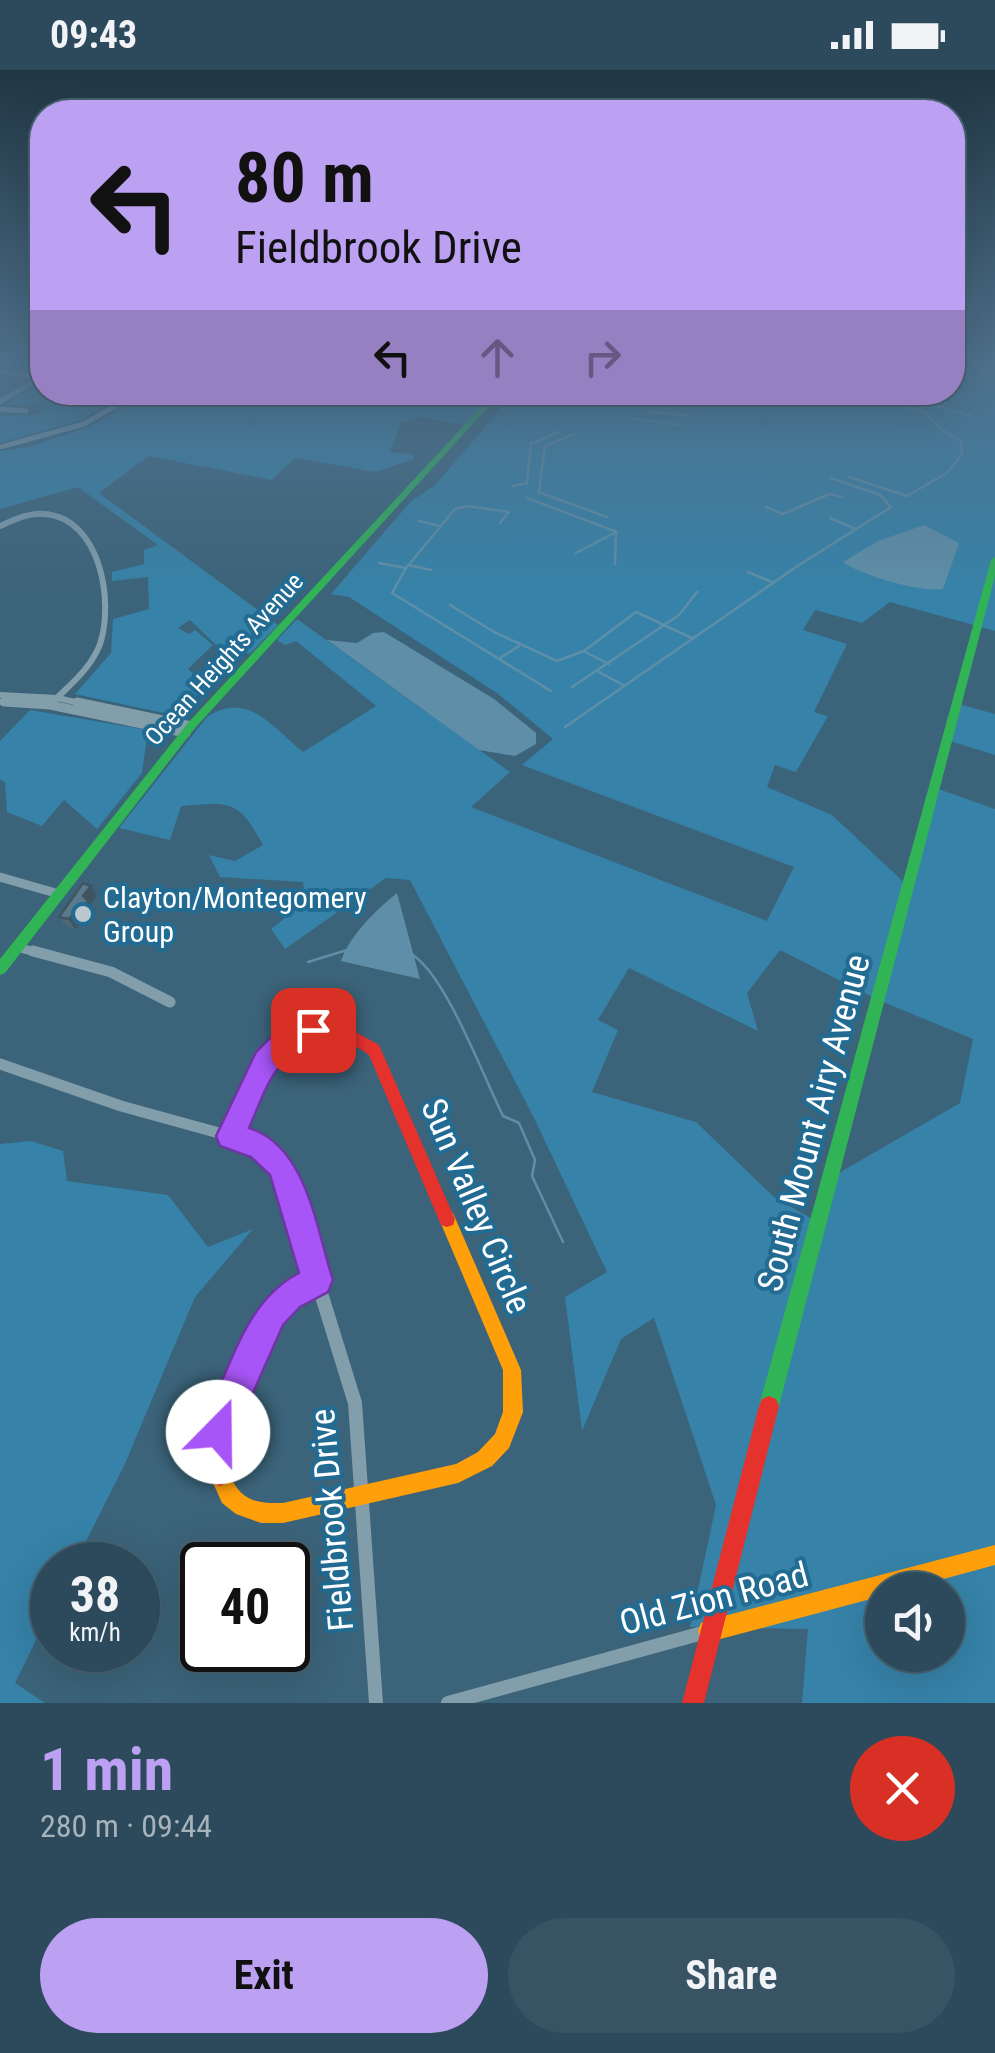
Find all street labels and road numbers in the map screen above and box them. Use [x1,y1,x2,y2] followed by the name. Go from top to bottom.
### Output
[139,567,309,751] street label: Ocean Heights Avenue
[749,950,879,1296] street label: South Mount Airy Avenue
[412,1092,540,1320] street label: Sun Valley Circle
[302,1407,362,1633] street label: Fieldbrook Drive
[615,1554,813,1644] street label: Old Zion Road

